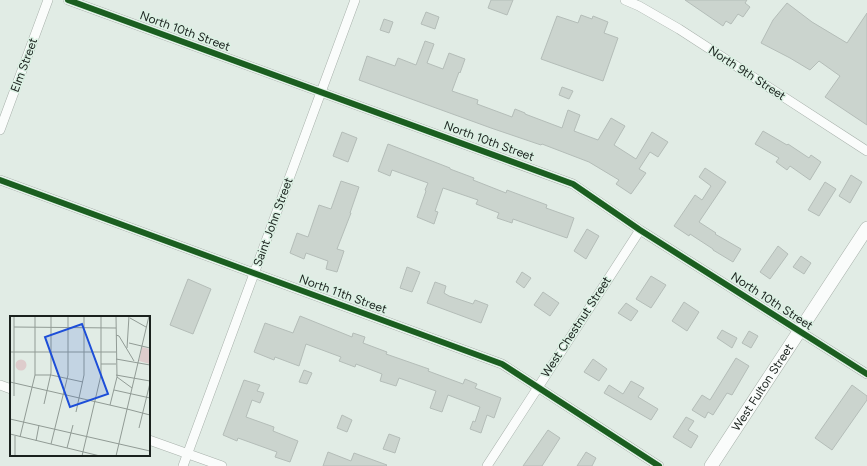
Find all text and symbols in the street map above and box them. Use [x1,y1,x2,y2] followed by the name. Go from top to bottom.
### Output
[138,8,232,54] street label: North 10th Street
[8,36,40,94] street label: Elm Street
[706,43,789,103] street label: North 9th Street
[442,118,536,164] street label: North 10th Street
[250,175,296,268] street label: Saint John Street
[728,269,816,333] street label: North 10th Street
[297,272,389,317] street label: North 11th Street
[538,274,614,380] street label: West Chestnut Street
[10,316,150,456] inset map
[729,341,796,434] street label: West Fulton Street

